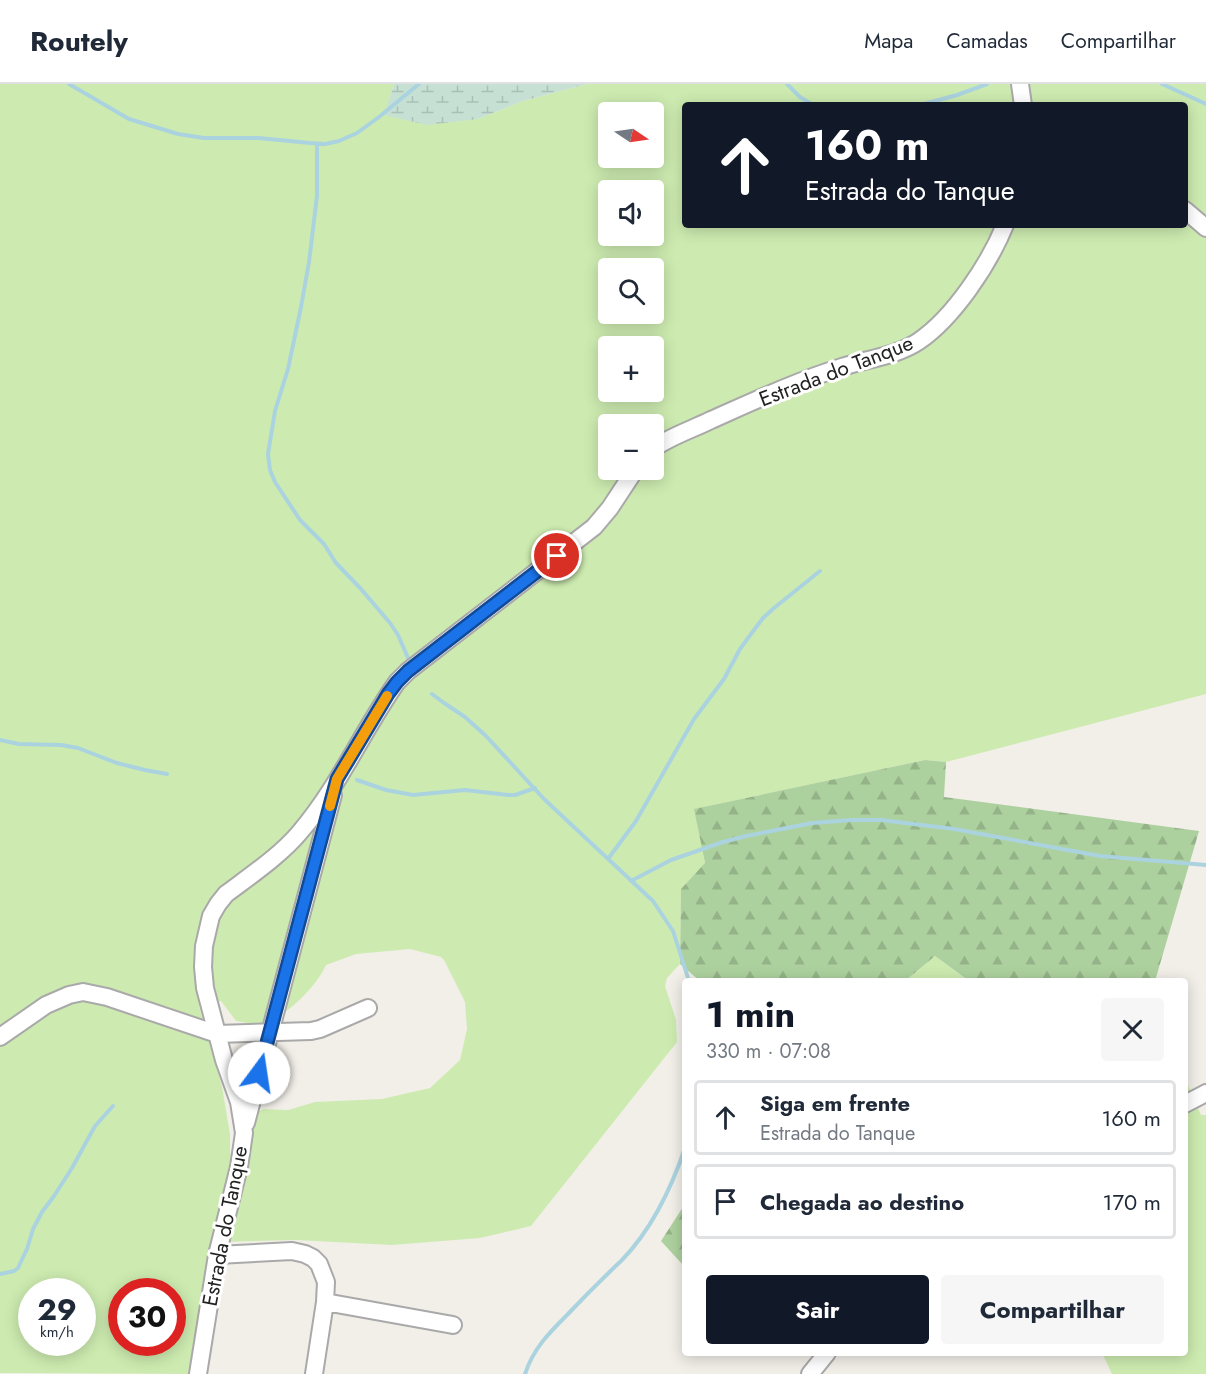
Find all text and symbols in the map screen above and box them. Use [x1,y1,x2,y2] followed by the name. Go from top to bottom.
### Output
[30,21,128,62] text: Routely
[864,26,913,56] text: Mapa
[946,26,1028,56] text: Camadas
[1061,26,1176,56] text: Compartilhar
[598,102,664,168] north arrow
[598,102,664,480] map controls
[805,115,929,176] text: 160 m
[706,126,784,204] icon: ahead
[805,171,1015,210] text: Estrada do Tanque
[598,180,664,246] button: sound
[598,258,664,324] button: search
[755,328,918,414] street label: Estrada do Tanque
[598,336,664,402] button: +
[598,414,664,480] button: −
[531,530,582,581] pin
[540,539,573,572] icon: arrive
[706,988,795,1040] text: 1 min
[1101,998,1164,1061] button: close
[706,1037,831,1066] text: 330 m · 07:08
[227,1041,291,1105] position arrow
[760,1087,910,1119] text: Siga em frente
[709,1101,742,1134] icon: ahead
[1101,1102,1161,1134] text: 160 m
[760,1119,915,1148] text: Estrada do Tanque
[195,1143,255,1309] street label: Estrada do Tanque
[709,1185,742,1218] icon: arrive
[760,1186,964,1218] text: Chegada ao destino
[1103,1186,1161,1218] text: 170 m
[706,1275,929,1344] button: Sair
[941,1275,1164,1344] button: Compartilhar
[108,1278,186,1356] speed limit sign: 30
[37,1288,77,1331] text: 29
[40,1321,74,1343] text: km/h

